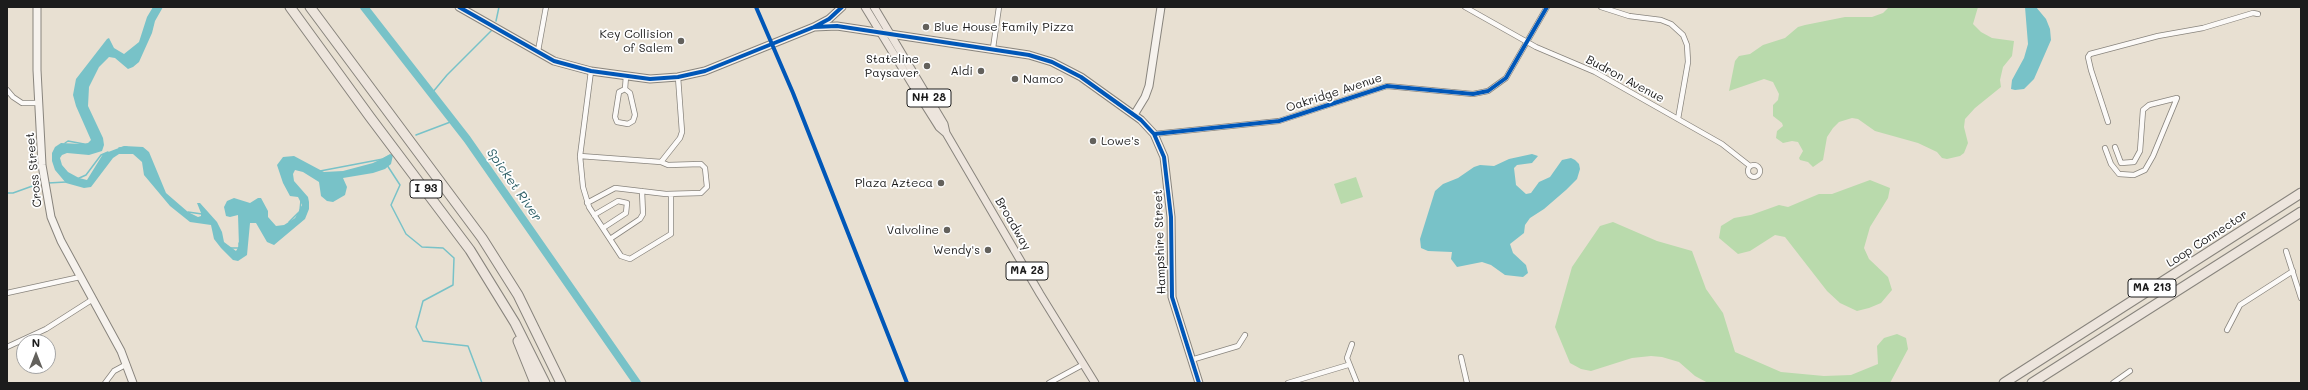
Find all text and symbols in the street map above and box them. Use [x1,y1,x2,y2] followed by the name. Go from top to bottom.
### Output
[934,20,1074,34] place label: Blue House Family Pizza
[921,22,931,32] marker: Blue House Family Pizza
[600,27,673,55] place label: Key Collision of Salem
[676,36,686,46] marker: Key Collision of Salem
[865,52,919,80] place label: Stateline Paysaver
[1583,52,1667,106] street label: Budron Avenue
[922,61,932,71] marker: Stateline Paysaver
[950,64,973,78] place label: Aldi
[976,66,986,76] marker: Aldi
[1284,71,1384,115] street label: Oakridge Avenue
[1023,72,1063,86] place label: Namco
[1010,74,1020,84] marker: Namco
[907,89,951,107] road number: NH 28
[23,132,45,208] street label: Cross Street
[1101,134,1140,148] place label: Lowe's
[1088,136,1098,146] marker: Lowe's
[483,145,545,225] water label: Spicket River
[855,176,933,190] place label: Plaza Azteca
[936,178,946,188] marker: Plaza Azteca
[410,180,442,198] road number: I 93
[1151,189,1169,295] street label: Hampshire Street
[992,195,1034,253] street label: Broadway
[2164,207,2250,271] street label: Loop Connector
[887,223,939,237] place label: Valvoline
[942,225,952,235] marker: Valvoline
[933,243,980,257] place label: Wendy's
[983,245,993,255] marker: Wendy's
[1006,262,1048,280] road number: MA 28
[2128,279,2176,297] road number: MA 213
[16,334,56,374] north arrow
[32,335,40,350] text: N

